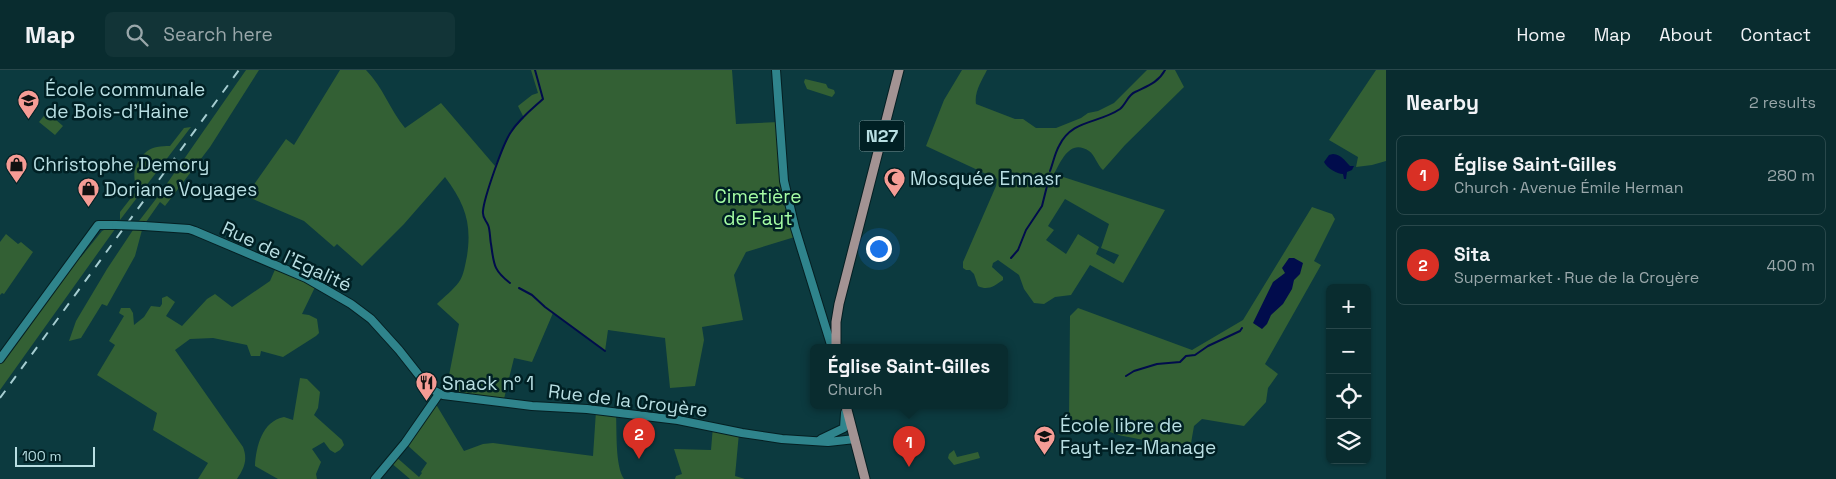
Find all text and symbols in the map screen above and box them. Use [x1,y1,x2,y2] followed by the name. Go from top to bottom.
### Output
[105,12,455,57] search box
[25,19,75,50] text: Map
[123,21,151,49] icon: search
[163,22,273,47] text: Search here
[1517,23,1566,46] text: Home
[1594,23,1631,46] text: Map
[1659,23,1713,46] text: About
[1741,23,1811,46] text: Contact
[45,77,205,124] place label: École communale de Bois-d'Haine
[17,88,41,119] school or university icon: École communale de Bois-d'Haine
[1406,89,1479,116] text: Nearby
[1749,92,1816,113] text: 2 results
[860,120,904,152] road number: N27
[5,152,29,183] shop icon: Christophe Demory
[33,152,209,177] place label: Christophe Demory
[1454,152,1617,177] text: Église Saint-Gilles
[1419,165,1427,186] text: 1
[1767,165,1815,186] text: 280 m
[882,166,906,197] mosque icon: Mosquée Ennasr
[910,166,1061,191] place label: Mosquée Ennasr
[76,177,100,208] shop icon: Doriane Voyages
[104,177,257,202] place label: Doriane Voyages
[1454,177,1683,198] text: Church · Avenue Émile Herman
[715,184,801,231] park label: Cimetière de Fayt
[218,215,356,297] street label: Rue de l'Egalité
[866,236,892,262] your location
[1454,242,1490,267] text: Sita
[1418,255,1428,276] text: 2
[1767,255,1815,276] text: 400 m
[1454,267,1699,288] text: Supermarket · Rue de la Croyère
[1326,284,1371,464] map controls
[1326,284,1371,329] button: +
[1326,329,1371,374] button: −
[810,344,1008,409] popup
[828,354,990,379] text: Église Saint-Gilles
[414,371,438,402] restaurant icon: Snack n° 1
[442,371,534,396] place label: Snack n° 1
[1326,374,1371,419] button: locate
[547,378,709,423] street label: Rue de la Croyère
[828,379,883,400] text: Church
[1060,413,1216,460] place label: École libre de Fayt-lez-Manage
[623,418,655,459] pin: 2
[1326,419,1371,464] button: layers
[1032,424,1056,455] school or university icon: École libre de Fayt-lez-Manage
[893,426,925,467] pin: 1
[15,444,95,467] scale bar
[22,447,61,465] text: 100 m

